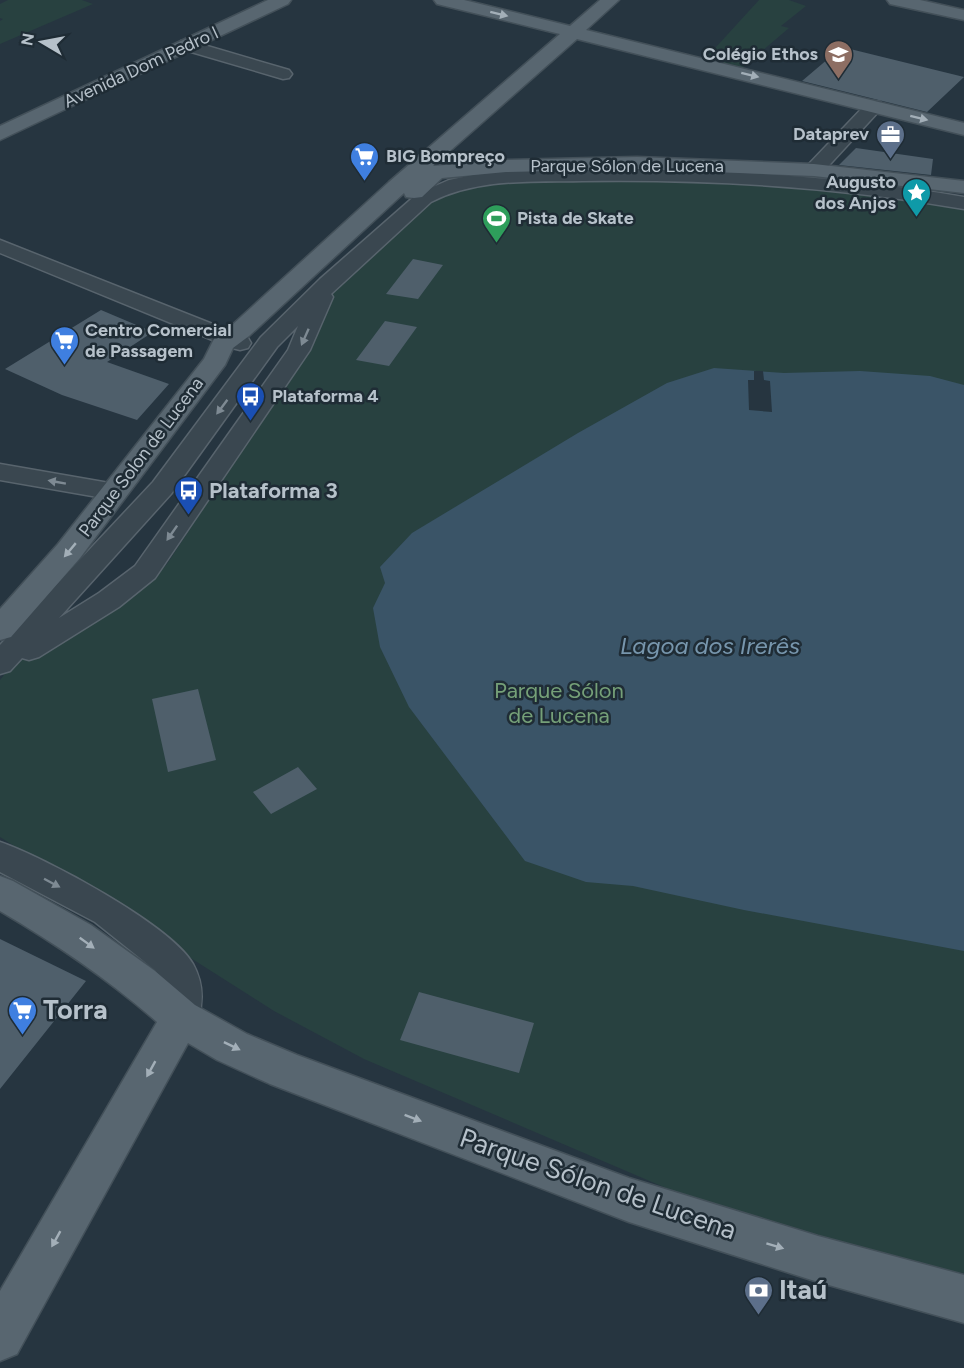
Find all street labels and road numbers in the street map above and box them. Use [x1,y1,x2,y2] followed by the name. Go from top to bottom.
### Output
[60,21,222,113] street label: Avenida Dom Pedro I
[530,155,724,177] street label: Parque Sólon de Lucena
[74,373,208,541] street label: Parque Solon de Lucena
[455,1121,741,1246] street label: Parque Sólon de Lucena

